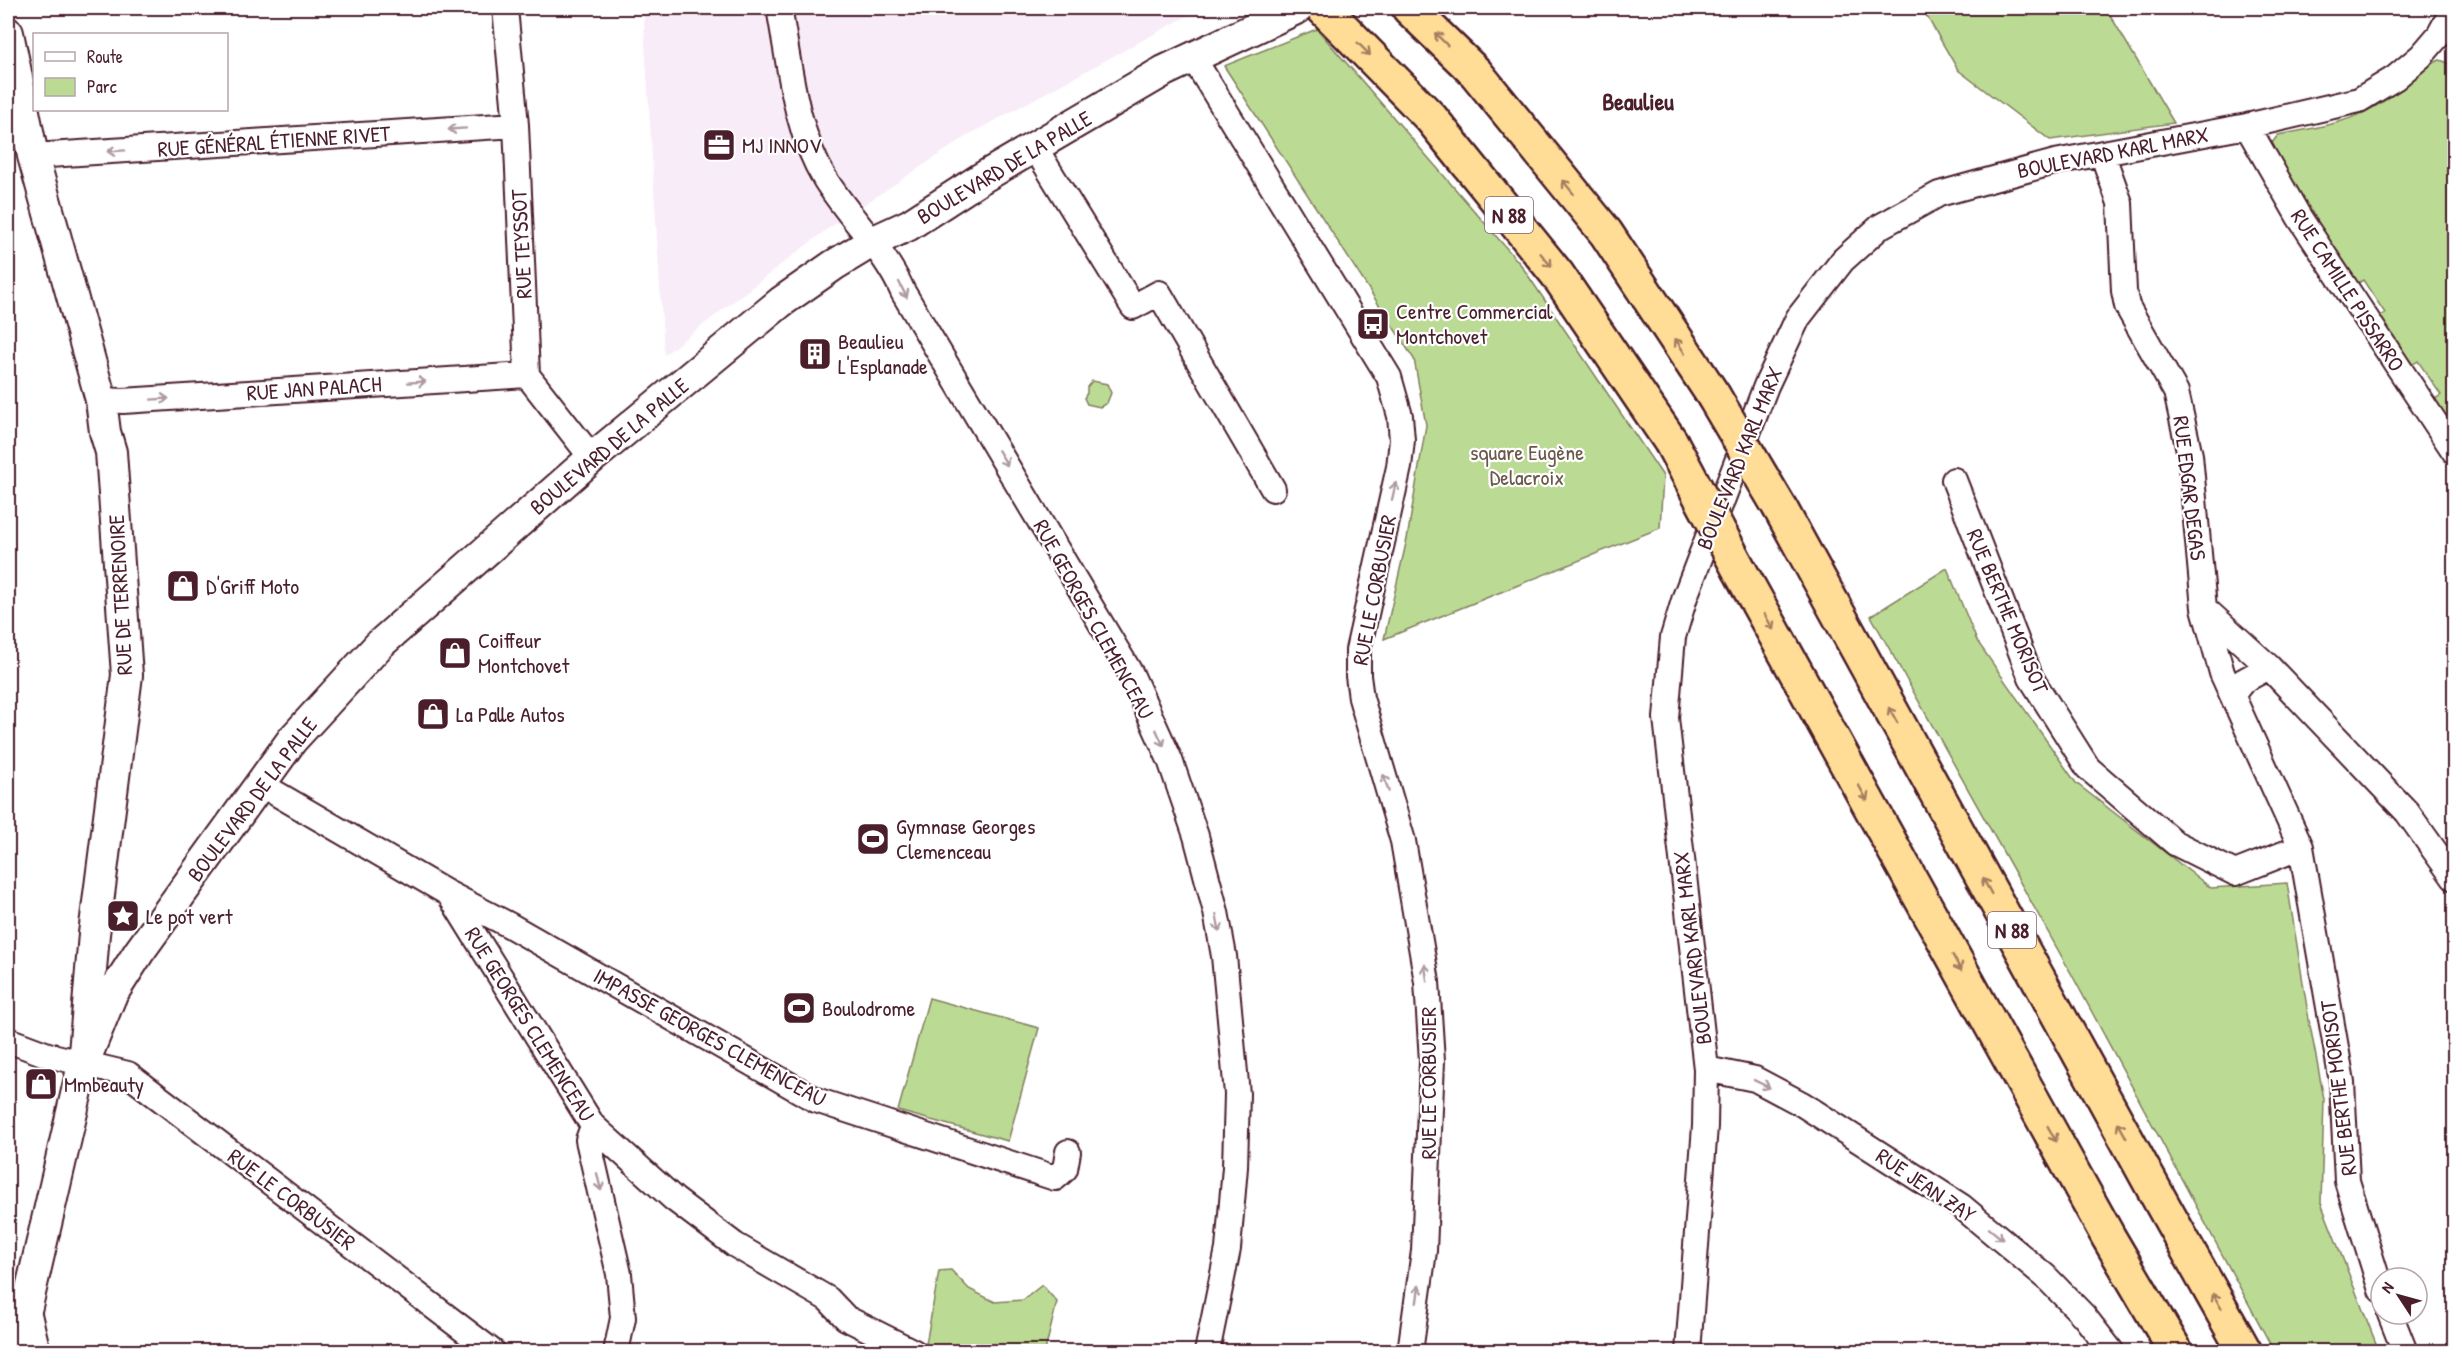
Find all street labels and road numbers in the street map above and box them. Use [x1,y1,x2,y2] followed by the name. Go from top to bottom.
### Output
[911,103,1097,231] street label: BOULEVARD DE LA PALLE
[157,118,392,164] street label: RUE GÉNÉRAL ÉTIENNE RIVET
[2015,119,2211,185] street label: BOULEVARD KARL MARX
[503,188,539,299] street label: RUE TEYSSOT
[1485,197,1533,233] road number: N 88
[2284,203,2412,377] street label: RUE CAMILLE PISSARRO
[1689,362,1789,554] street label: BOULEVARD KARL MARX
[246,368,382,408] street label: RUE JAN PALACH
[523,371,695,521] street label: BOULEVARD DE LA PALLE
[2166,414,2214,562] street label: RUE EDGAR DEGAS
[1345,512,1403,668] street label: RUE LE CORBUSIER
[101,514,139,676] street label: RUE DE TERRENOIRE
[1027,514,1161,724] street label: RUE GEORGES CLEMENCEAU
[1960,524,2057,699] street label: RUE BERTHE MORISOT
[180,710,324,887] street label: BOULEVARD DE LA PALLE
[1665,850,1719,1046] street label: BOULEVARD KARL MARX
[1988,912,2036,948] road number: N 88
[458,921,602,1127] street label: RUE GEORGES CLEMENCEAU
[588,960,832,1114] street label: IMPASSE GEORGES CLEMENCEAU
[2312,998,2364,1177] street label: RUE BERTHE MORISOT
[1413,1007,1443,1159] street label: RUE LE CORBUSIER
[222,1141,362,1257] street label: RUE LE CORBUSIER
[1870,1141,1982,1229] street label: RUE JEAN ZAY

